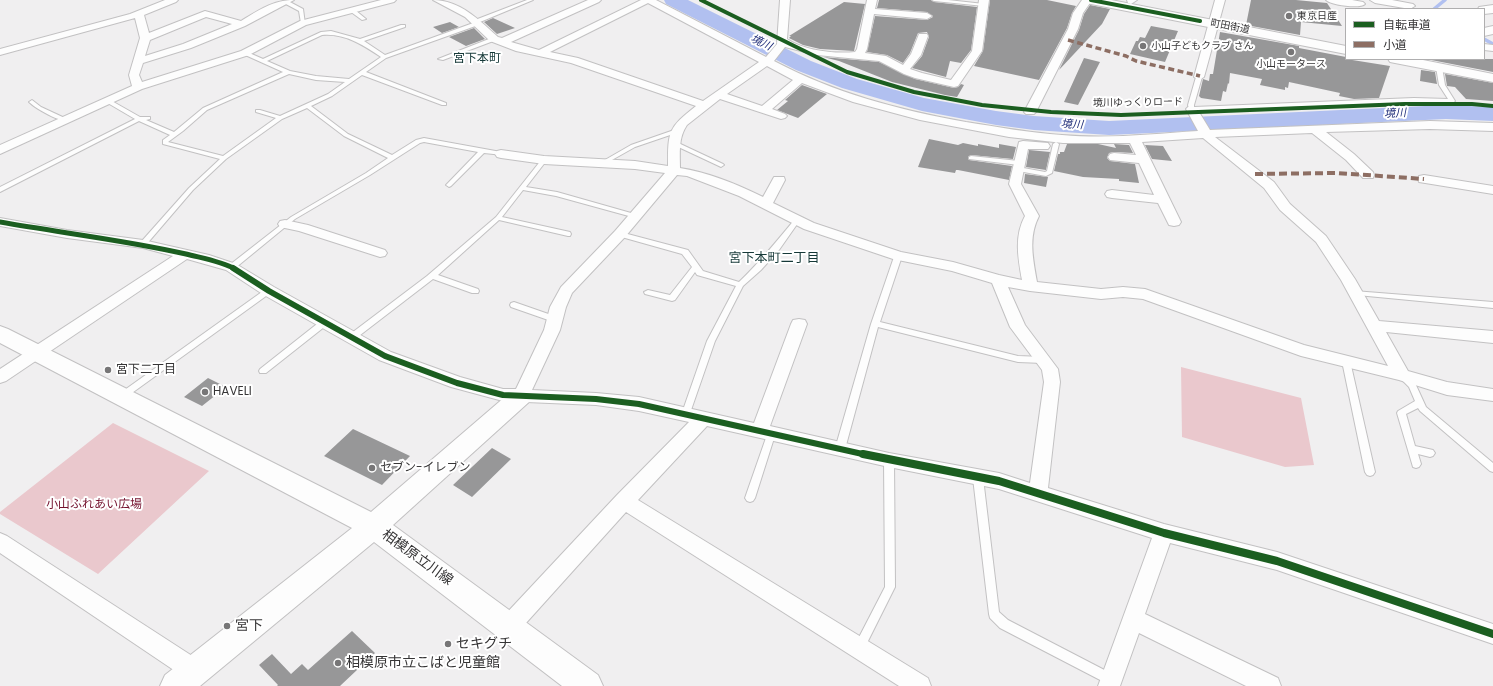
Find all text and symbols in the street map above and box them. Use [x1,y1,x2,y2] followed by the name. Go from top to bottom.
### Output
[1345,8,1485,60] legend
[1297,10,1337,22] place label: 東京日産
[1284,11,1294,21] marker: 東京日産
[1383,16,1431,33] text: 自転車道
[1209,17,1251,37] street label: 町田街道
[748,32,774,54] water label: 境川
[1383,36,1407,53] text: 小道
[1151,40,1254,52] place label: 小山子どもクラブ さん
[1138,41,1148,51] marker: 小山子どもクラブ さん
[1286,47,1296,57] marker: 小山モータース
[453,52,501,66] district label: 宮下本町
[1256,58,1326,70] place label: 小山モータース
[1093,96,1183,110] street label: 境川ゆっくりロード
[1384,107,1406,121] water label: 境川
[1061,118,1083,132] water label: 境川
[729,251,819,267] district label: 宮下本町二丁目
[116,363,176,377] place label: 宮下二丁目
[103,365,113,375] marker: 宮下二丁目
[213,385,252,399] place label: HAVELI
[200,387,210,397] marker: HAVELI
[380,461,471,475] place label: セブン-イレブン
[367,463,377,473] marker: セブン-イレブン
[46,498,142,512] park label: 小山ふれあい広場
[378,527,456,589] street label: 相模原立川線
[235,618,263,634] place label: 宮下
[222,621,232,631] marker: 宮下
[456,636,512,652] place label: セキグチ
[443,639,453,649] marker: セキグチ
[346,655,500,671] place label: 相模原市立こばと児童館
[333,658,343,668] marker: 相模原市立こばと児童館

